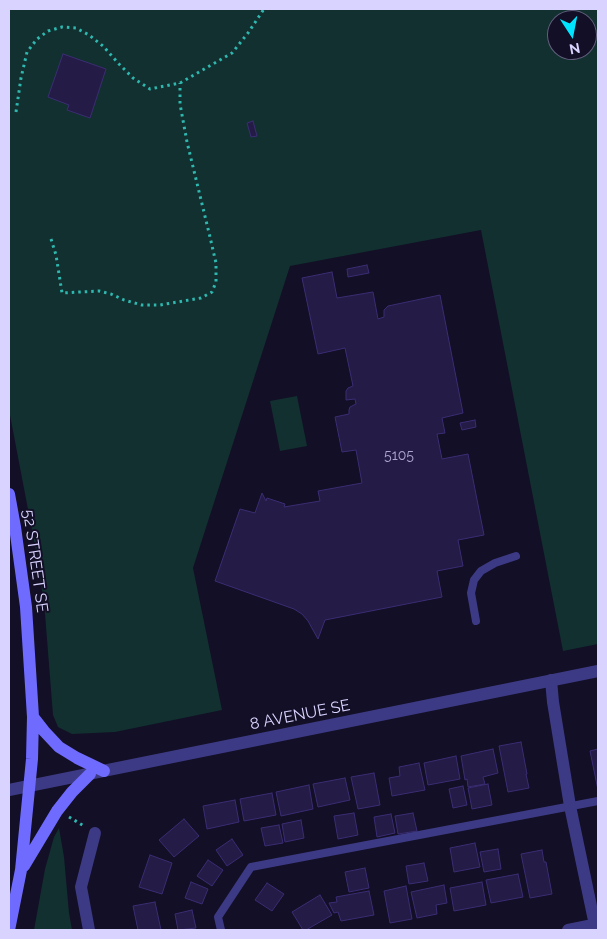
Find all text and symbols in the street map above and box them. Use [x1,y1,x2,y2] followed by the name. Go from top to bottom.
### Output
[547,10,597,60] north arrow
[568,40,581,58] text: N
[384,448,414,464] house number: 5105
[18,508,52,614] street label: 52 STREET SE
[248,696,352,734] street label: 8 AVENUE SE

